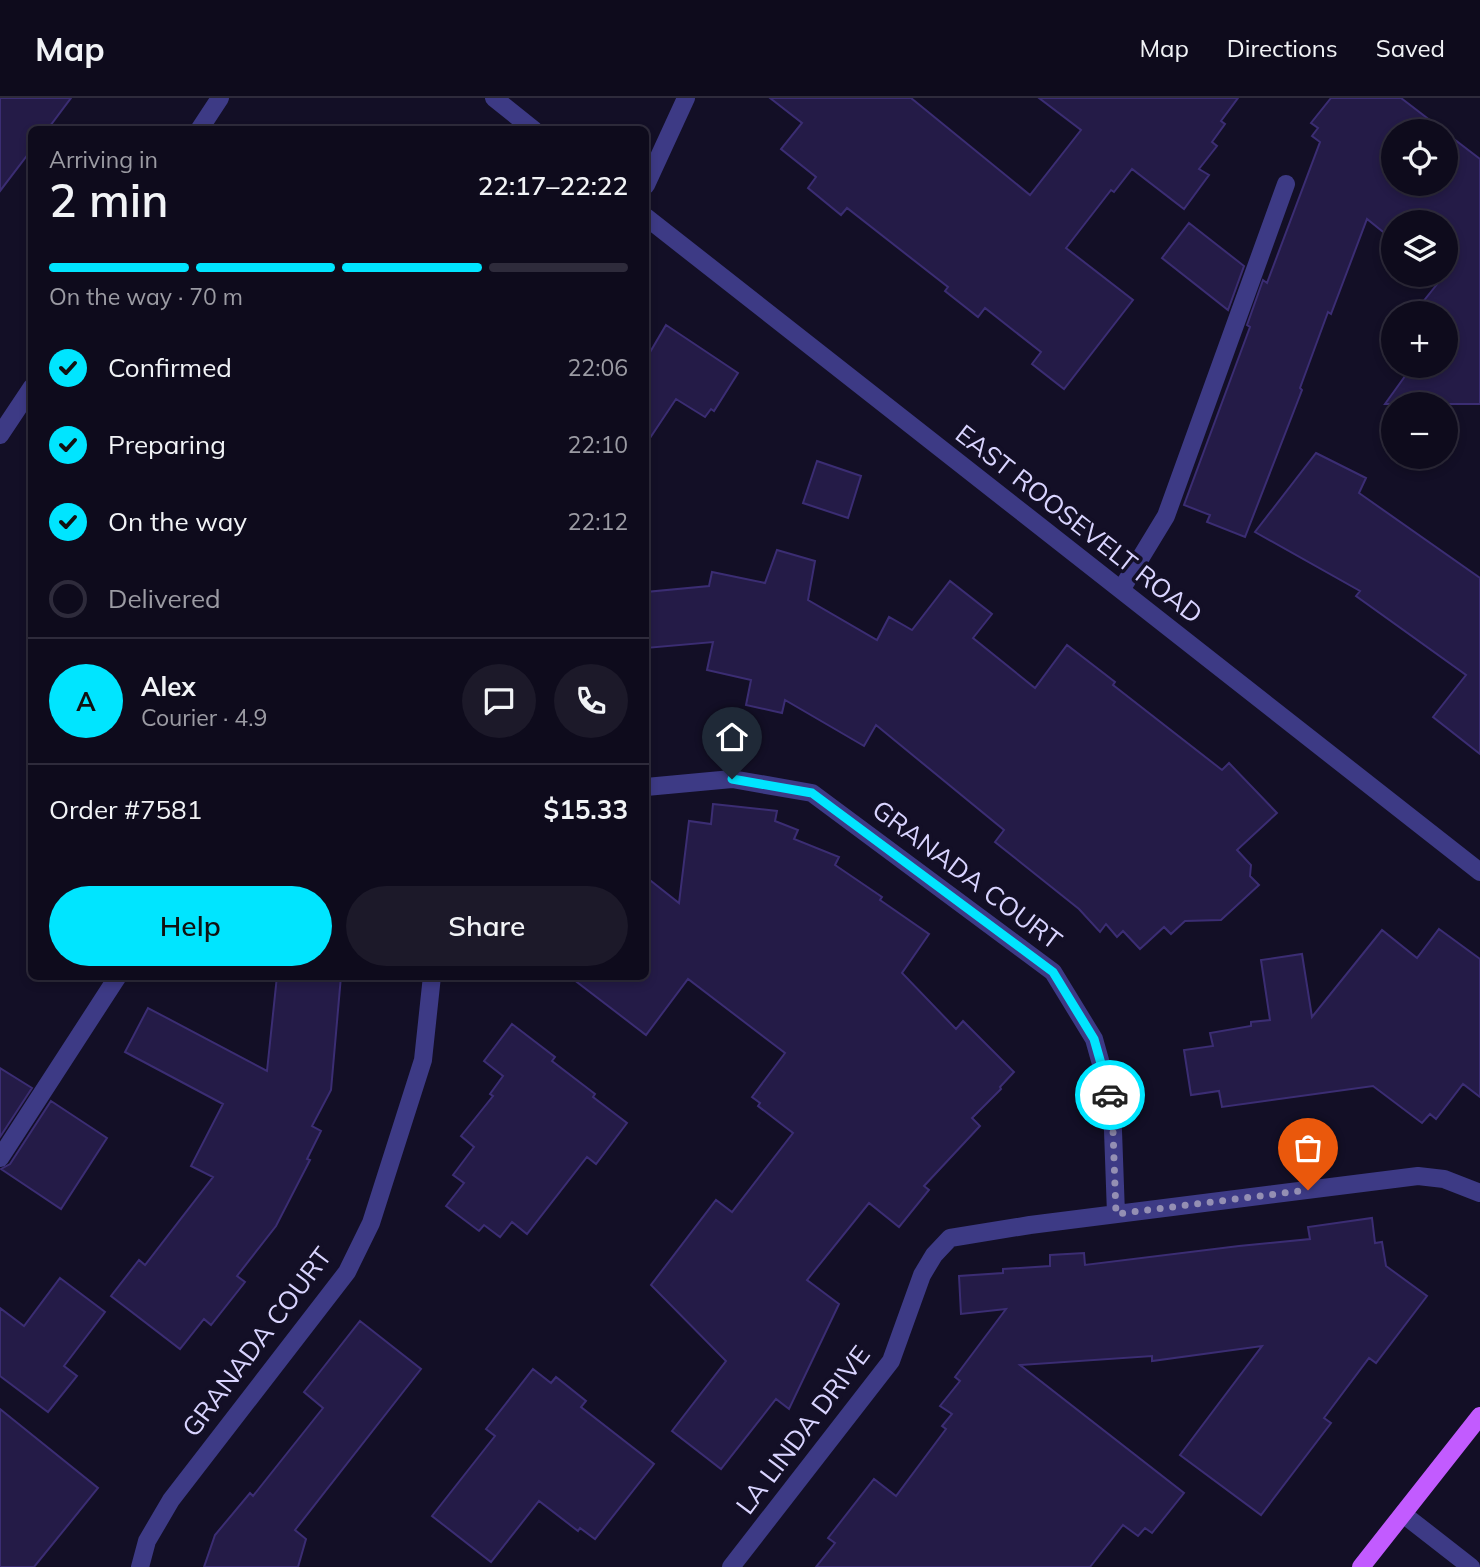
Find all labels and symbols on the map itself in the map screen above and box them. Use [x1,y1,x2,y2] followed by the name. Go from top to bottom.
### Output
[949,417,1209,630] street label: EAST ROOSEVELT ROAD
[702,707,762,779] pin
[866,793,1069,957] street label: GRANADA COURT
[1075,1060,1145,1130] courier
[1278,1118,1338,1190] pin
[175,1240,339,1443] street label: GRANADA COURT
[729,1339,877,1520] street label: LA LINDA DRIVE

